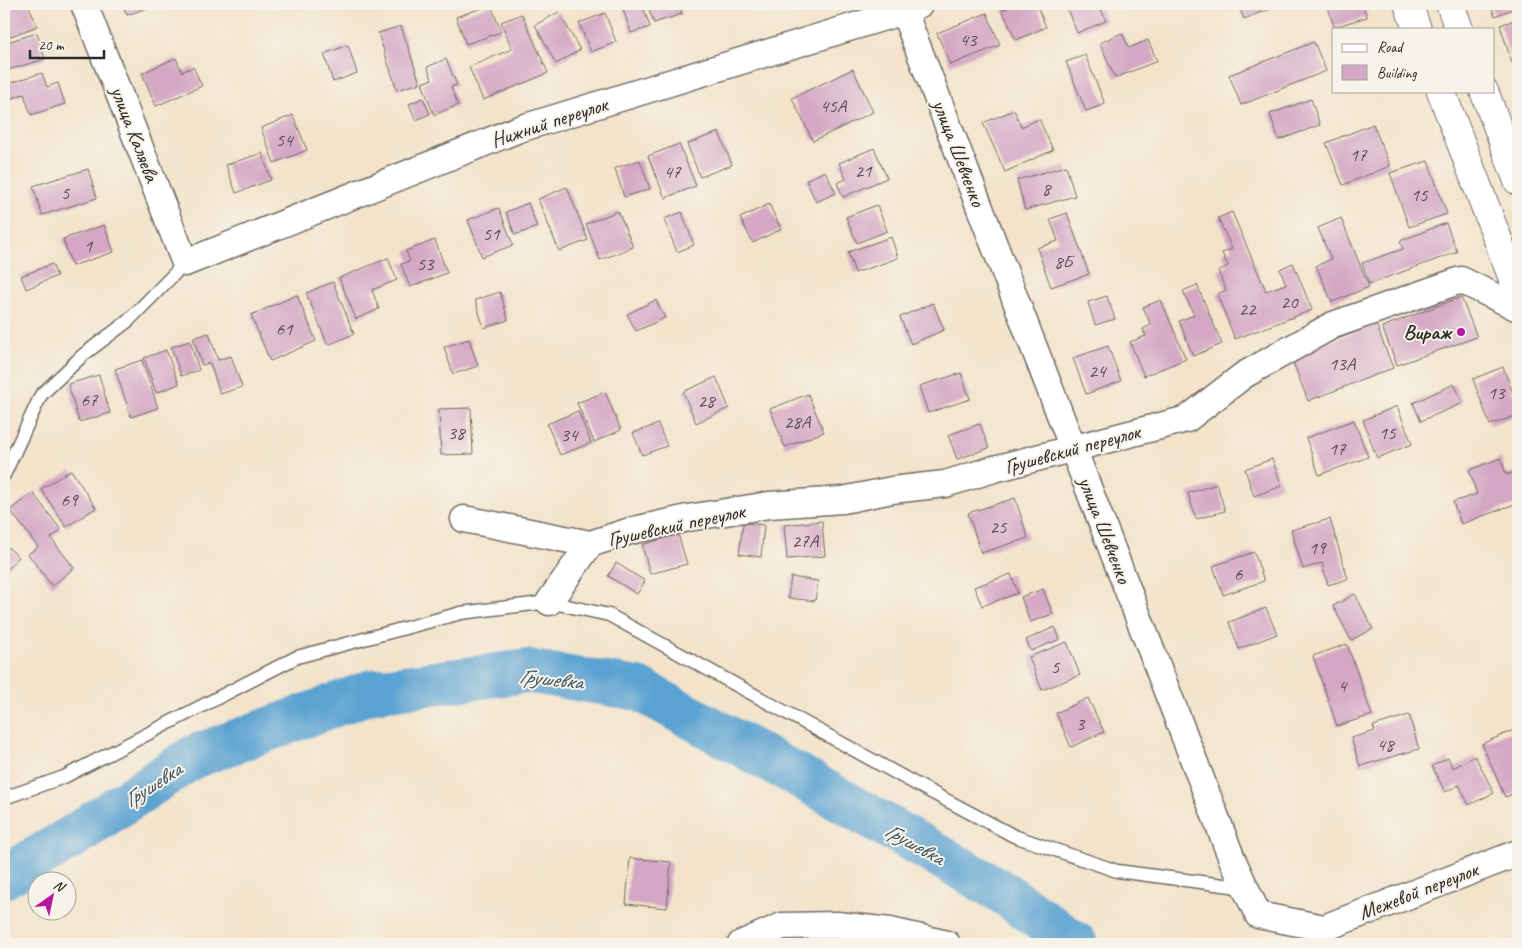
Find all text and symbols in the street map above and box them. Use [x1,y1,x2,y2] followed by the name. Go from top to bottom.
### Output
[30,28,104,60] scale bar
[959,28,978,52] house number: 43
[1332,28,1494,92] legend
[38,36,65,55] text: 20 m
[1377,38,1404,57] text: Road
[1377,64,1417,83] text: Building
[104,81,166,187] street label: улица Каляева
[488,90,613,153] street label: Нижний переулок
[820,94,848,118] house number: 45А
[926,94,992,212] street label: улица Шевченко
[275,128,295,152] house number: 54
[1349,143,1368,167] house number: 17
[854,159,873,183] house number: 21
[663,160,682,184] house number: 47
[1042,177,1053,201] house number: 8
[61,181,71,205] house number: 5
[1410,183,1429,207] house number: 15
[482,222,501,246] house number: 51
[84,234,94,258] house number: 1
[1054,250,1075,274] house number: 8Б
[416,252,435,276] house number: 53
[1280,290,1299,314] house number: 20
[1238,297,1257,321] house number: 22
[275,317,294,341] house number: 61
[1403,319,1453,345] place label: Вираж
[1455,326,1467,338] marker: Вираж
[1329,352,1357,376] house number: 13А
[1088,359,1108,383] house number: 24
[1487,381,1506,405] house number: 13
[80,388,99,412] house number: 67
[697,389,717,413] house number: 28
[784,410,812,434] house number: 28А
[1001,418,1145,480] street label: Грушевский переулок
[447,421,467,445] house number: 38
[1378,421,1397,445] house number: 15
[560,423,580,447] house number: 34
[1328,437,1347,461] house number: 17
[1072,471,1138,589] street label: улица Шевченко
[60,488,79,512] house number: 69
[605,497,749,552] street label: Грушевский переулок
[989,515,1008,539] house number: 25
[792,529,820,553] house number: 27А
[1308,536,1327,560] house number: 19
[1234,562,1244,586] house number: 6
[1051,655,1061,679] house number: 5
[518,662,587,697] water label: Грушевка
[1338,674,1349,698] house number: 4
[1076,712,1086,736] house number: 3
[1376,733,1396,757] house number: 48
[118,754,189,814] water label: Грушевка
[880,816,952,873] water label: Грушевка
[1355,856,1483,926] street label: Межевой переулок
[28,870,78,920] north arrow
[51,876,69,896] text: N

